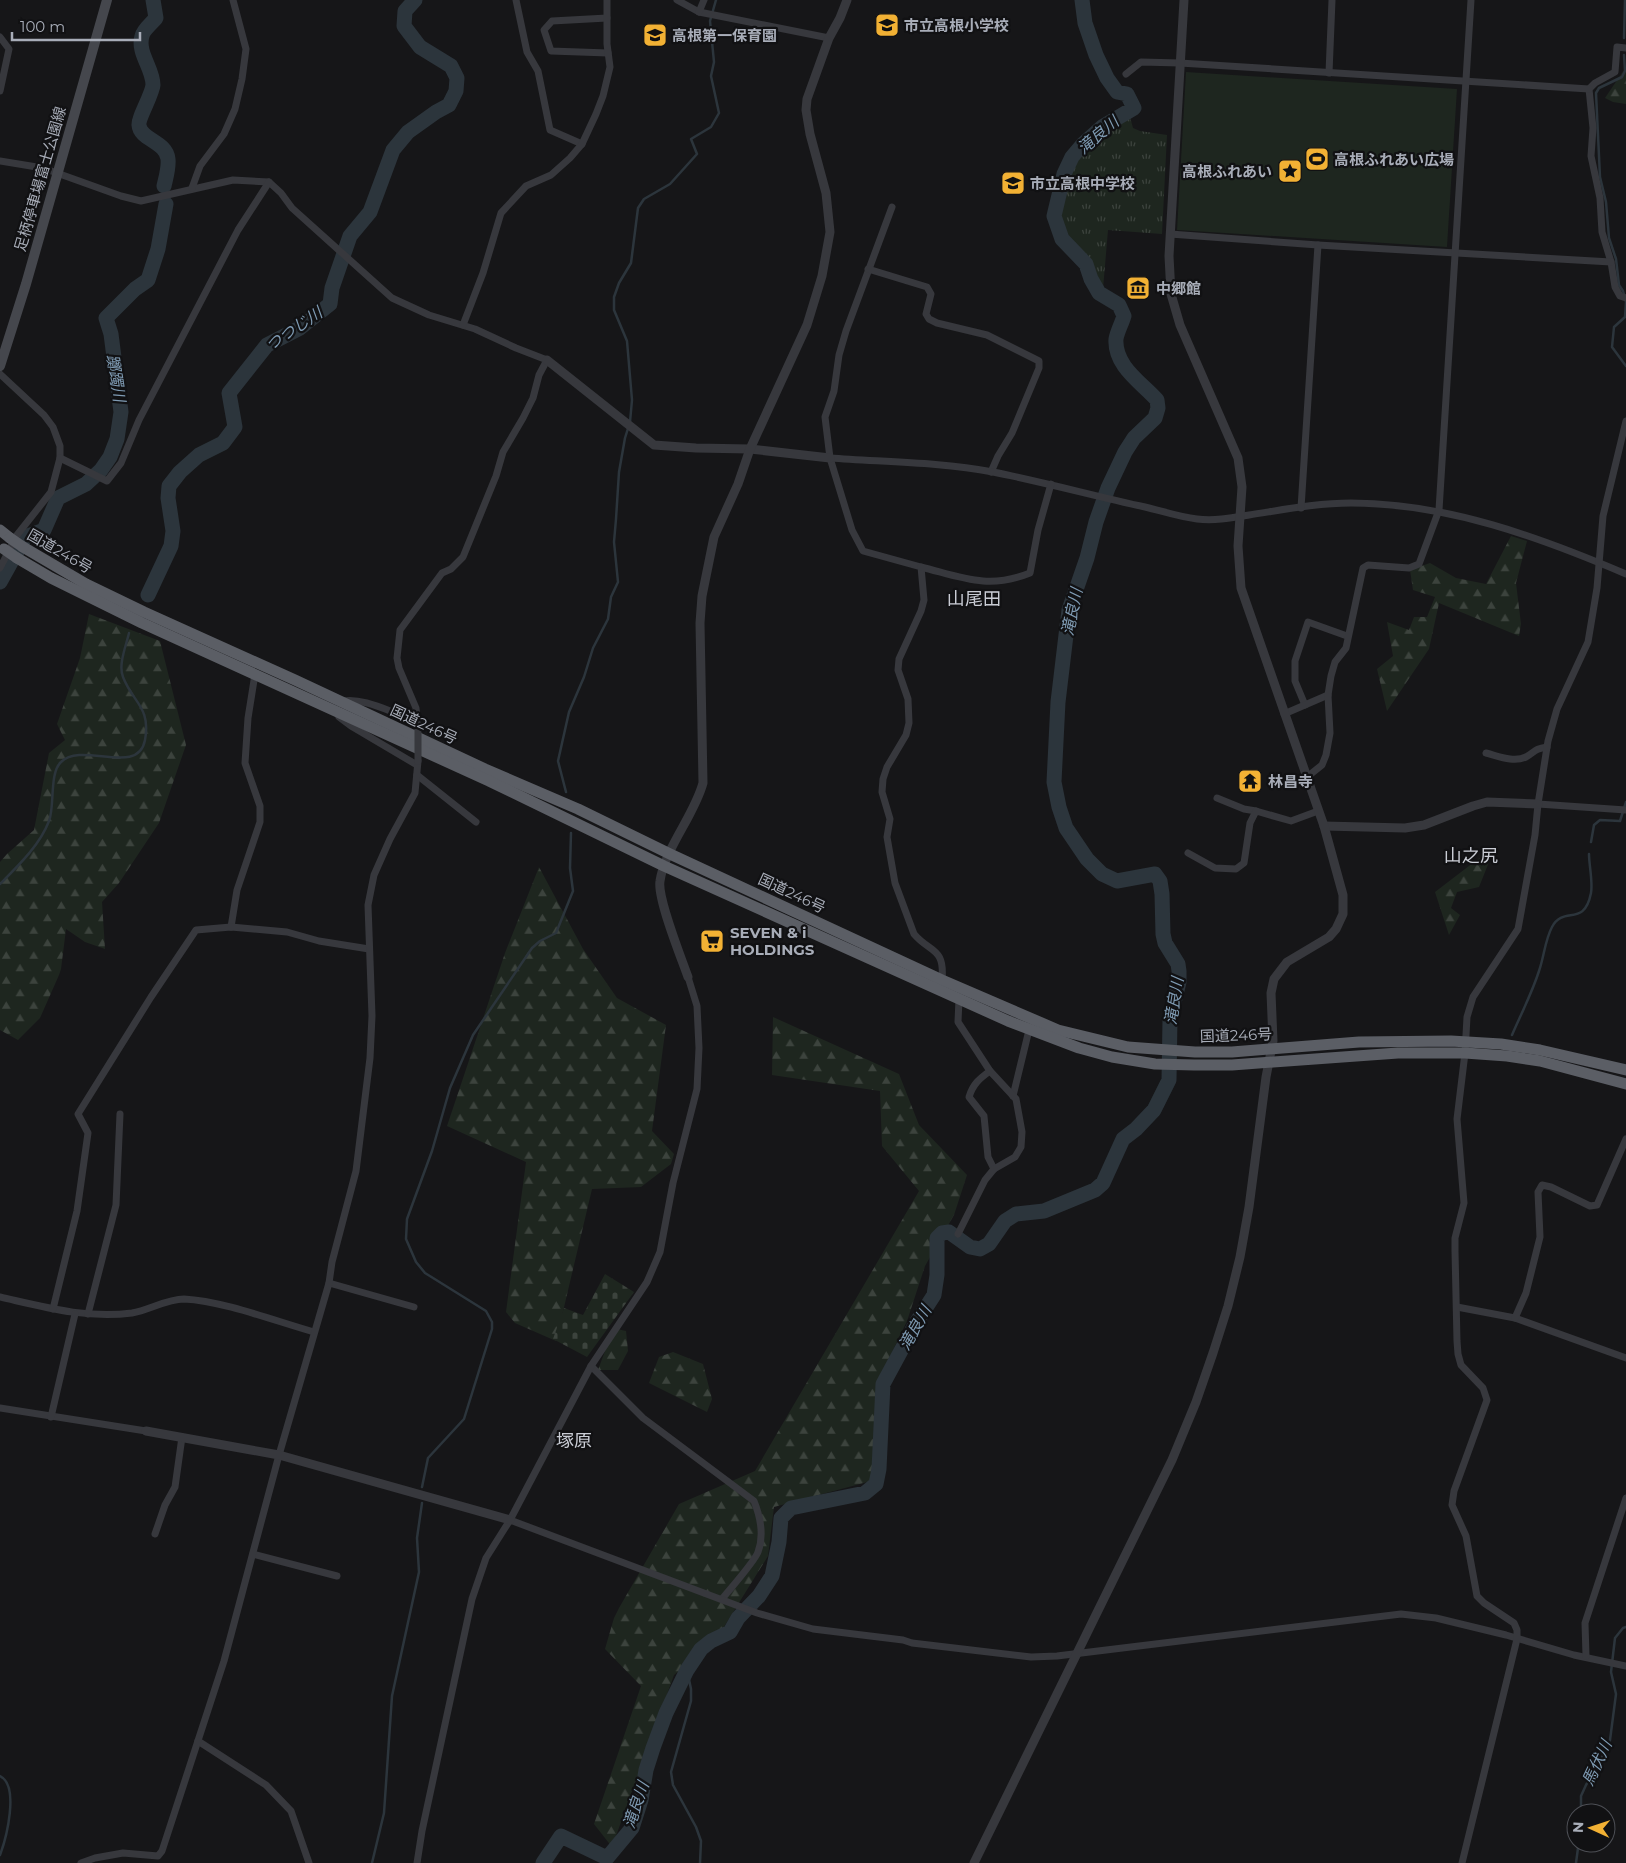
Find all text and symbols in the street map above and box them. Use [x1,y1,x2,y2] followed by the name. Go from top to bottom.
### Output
[12,10,140,42] scale bar
[874,12,900,38] school or university icon: 市立高根小学校
[904,16,1009,35] place label: 市立高根小学校
[20,17,65,36] text: 100 m
[642,22,668,48] school or university icon: 高根第一保育園
[672,26,777,45] place label: 高根第一保育園
[10,104,70,254] street label: 足柄停車場富士公園線
[1074,111,1124,158] water label: 滝良川
[1304,146,1330,172] sports icon: 高根ふれあい広場
[1334,150,1454,169] place label: 高根ふれあい広場
[1277,158,1303,184] place icon: 高根ふれあい
[1182,162,1272,181] place label: 高根ふれあい
[1000,170,1026,196] school or university icon: 市立高根中学校
[1030,174,1135,193] place label: 市立高根中学校
[1125,275,1151,301] museum icon: 中郷館
[1156,279,1201,298] place label: 中郷館
[262,302,327,355] water label: つつじ川
[103,353,129,405] water label: 躑躅川
[24,525,96,577] street label: 国道246号
[1058,585,1087,637] water label: 滝良川
[947,588,1001,610] district label: 山尾田
[387,700,461,748] street label: 国道246号
[1237,768,1263,794] temple icon: 林昌寺
[1268,772,1313,791] place label: 林昌寺
[1444,845,1498,867] district label: 山之尻
[755,869,829,917] street label: 国道246号
[730,923,815,959] place label: SEVEN & i HOLDINGS
[699,928,725,954] supermarket icon: SEVEN & i HOLDINGS
[1161,974,1187,1026] water label: 滝良川
[1200,1024,1272,1046] street label: 国道246号
[895,1301,936,1354] water label: 滝良川
[556,1430,592,1452] district label: 塚原
[1578,1735,1617,1789] water label: 馬伏川
[619,1777,653,1831] water label: 滝良川
[1566,1803,1616,1853] north arrow
[1569,1821,1587,1833] text: N

